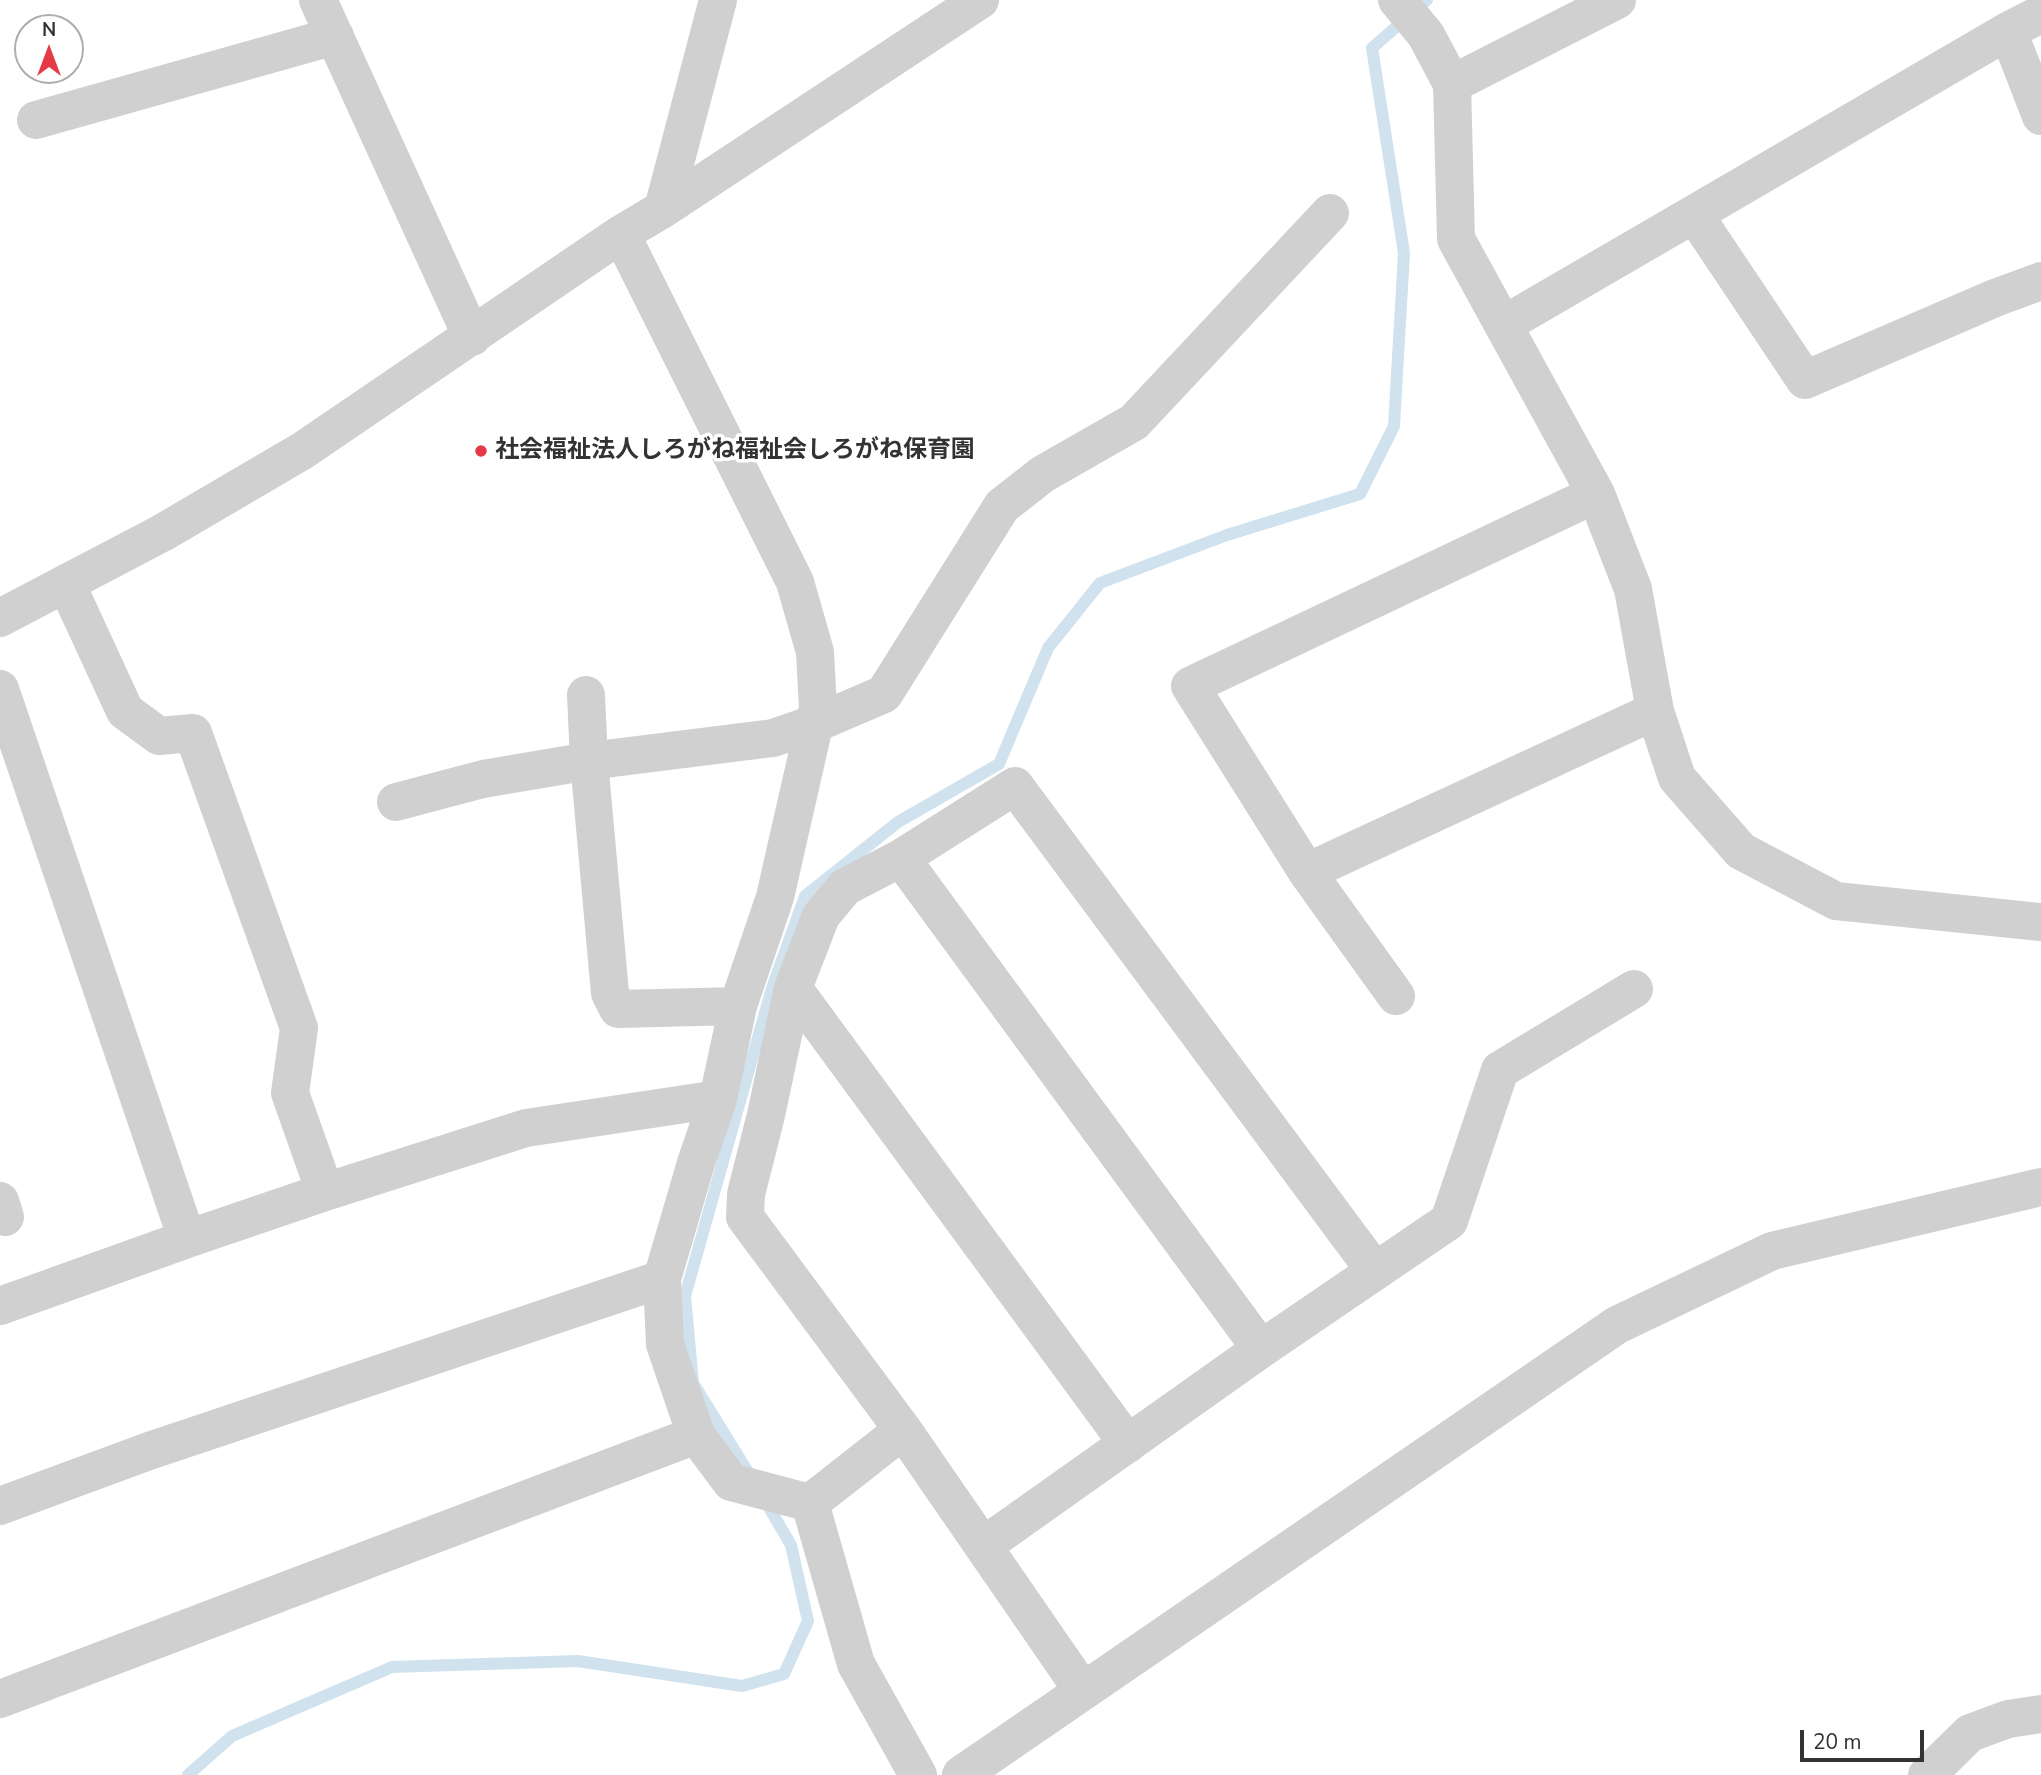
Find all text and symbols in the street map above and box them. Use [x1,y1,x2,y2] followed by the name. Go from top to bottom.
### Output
[14,14,84,84] north arrow
[42,17,56,43] text: N
[495,437,975,465] place label: 社会福祉法人しろがね福祉会しろがね保育園
[473,443,489,459] marker: 社会福祉法人しろがね福祉会しろがね保育園
[1803,1716,1927,1760] scale bar
[1813,1728,1862,1756] text: 20 m

